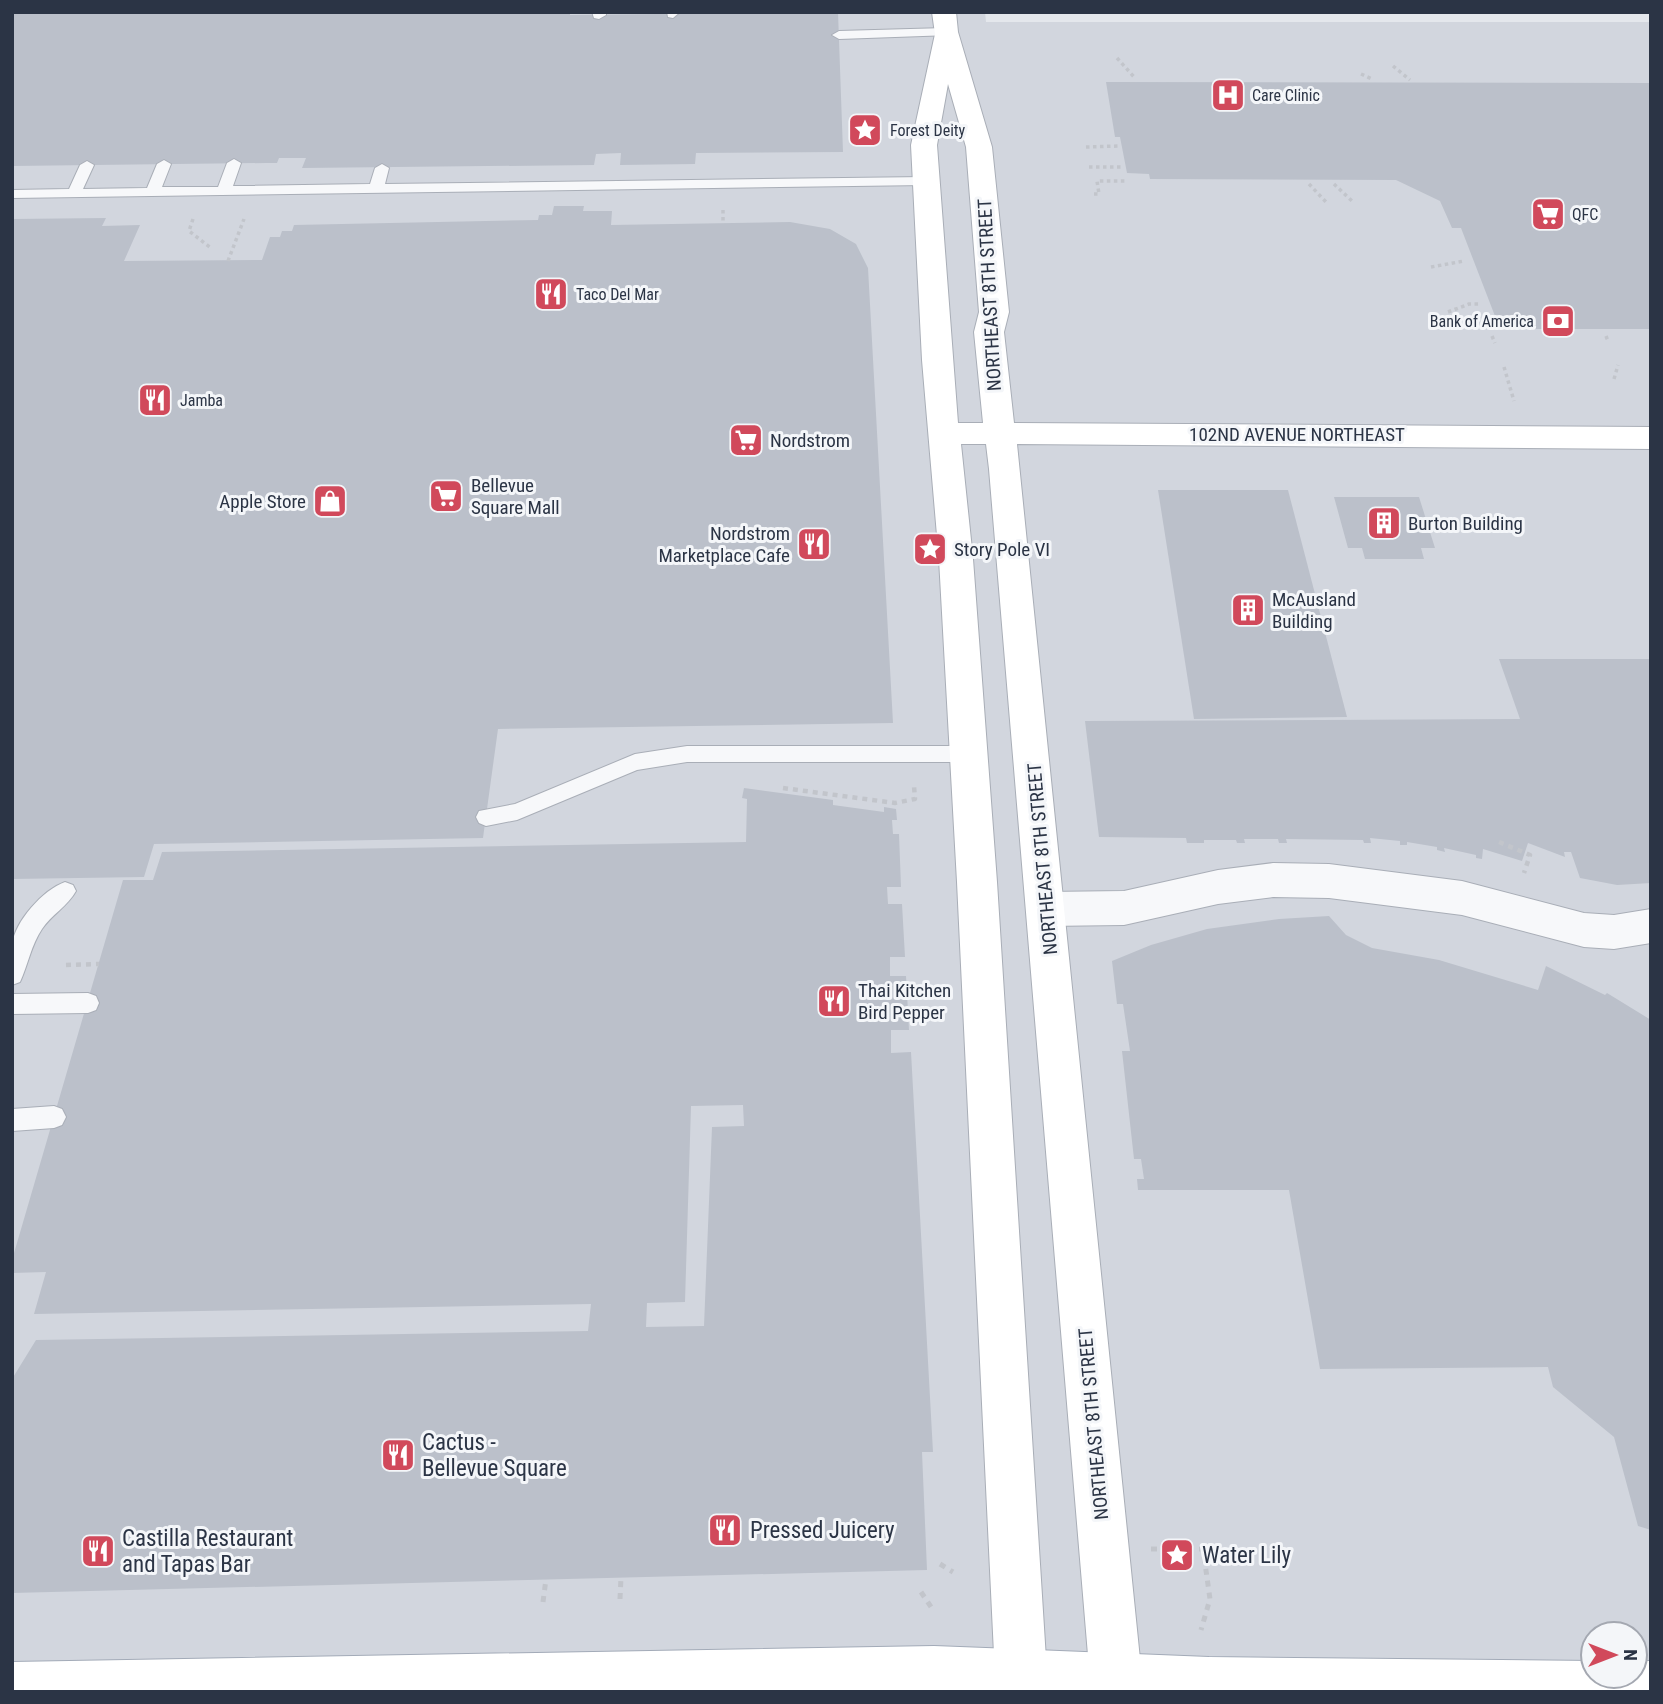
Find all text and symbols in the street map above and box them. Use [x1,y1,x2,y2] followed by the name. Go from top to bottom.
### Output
[1209,76,1247,114] hospital icon: Care Clinic
[1252,86,1320,105] place label: Care Clinic
[846,111,884,149] place icon: Forest Deity
[890,121,966,140] place label: Forest Deity
[1529,195,1567,233] supermarket icon: QFC
[973,198,1006,392] street label: NORTHEAST 8TH STREET
[1572,205,1598,224] place label: QFC
[532,275,570,313] restaurant icon: Taco Del Mar
[576,285,659,304] place label: Taco Del Mar
[1539,302,1577,340] bank icon: Bank of America
[1430,312,1534,331] place label: Bank of America
[136,381,174,419] restaurant icon: Jamba
[180,391,223,410] place label: Jamba
[727,421,765,459] supermarket icon: Nordstrom
[1189,423,1405,446] street label: 102ND AVENUE NORTHEAST
[770,429,850,452] place label: Nordstrom
[471,474,560,519] place label: Bellevue Square Mall
[427,477,465,515] supermarket icon: Bellevue Square Mall
[311,482,349,520] shop icon: Apple Store
[219,490,306,513] place label: Apple Store
[1365,504,1403,542] building icon: Burton Building
[1408,512,1523,535] place label: Burton Building
[658,522,790,567] place label: Nordstrom Marketplace Cafe
[795,525,833,563] restaurant icon: Nordstrom Marketplace Cafe
[911,530,949,568] place icon: Story Pole VI
[954,538,1050,561] place label: Story Pole VI
[1272,588,1356,633] place label: McAusland Building
[1229,591,1267,629] building icon: McAusland Building
[1023,762,1062,956] street label: NORTHEAST 8TH STREET
[858,979,951,1024] place label: Thai Kitchen Bird Pepper
[815,982,853,1020] restaurant icon: Thai Kitchen Bird Pepper
[1074,1327,1113,1521] street label: NORTHEAST 8TH STREET
[422,1429,567,1482] place label: Cactus - Bellevue Square
[379,1436,417,1474] restaurant icon: Cactus - Bellevue Square
[706,1511,744,1549] restaurant icon: Pressed Juicery
[750,1517,895,1544] place label: Pressed Juicery
[122,1525,293,1578] place label: Castilla Restaurant and Tapas Bar
[79,1532,117,1570] restaurant icon: Castilla Restaurant and Tapas Bar
[1158,1536,1196,1574] place icon: Water Lily
[1202,1542,1292,1569] place label: Water Lily
[1579,1620,1649,1690] north arrow
[1619,1649,1642,1661] text: N

